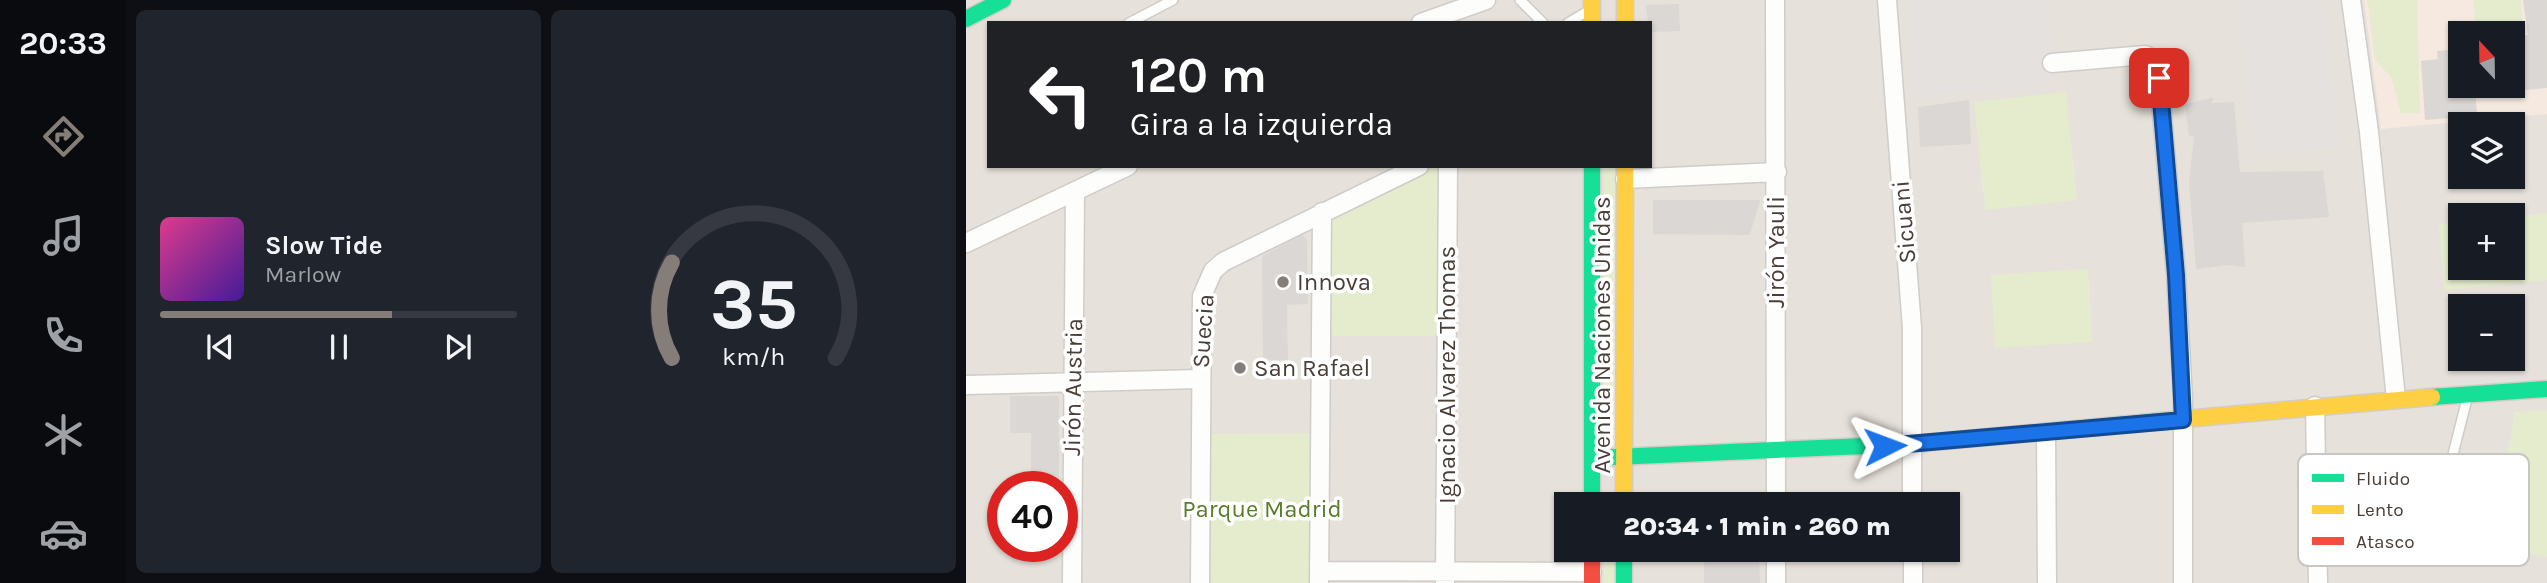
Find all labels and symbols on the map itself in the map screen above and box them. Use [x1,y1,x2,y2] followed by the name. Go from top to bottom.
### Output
[2448,21,2525,98] north arrow
[2129,48,2189,108] pin
[1886,179,1922,265] street label: Sicuani
[1588,196,1616,474] street label: Avenida Naciones Unidas
[1762,196,1790,308] street label: Jirón Yauli
[1433,246,1461,504] street label: Ignacio Alvarez Thomas
[1297,268,1371,296] place label: Innova
[1275,274,1291,290] marker: Innova
[1186,293,1220,369] street label: Suecia
[1058,318,1088,456] street label: Jirón Austria
[1254,354,1370,382] place label: San Rafael
[1232,360,1248,376] marker: San Rafael
[1848,409,1922,483] position arrow
[2298,454,2529,566] legend
[2356,468,2410,490] text: Fluido
[987,471,1078,562] speed limit sign: 40
[1182,495,1342,523] park label: Parque Madrid
[2356,499,2404,521] text: Lento
[2356,531,2415,553] text: Atasco

